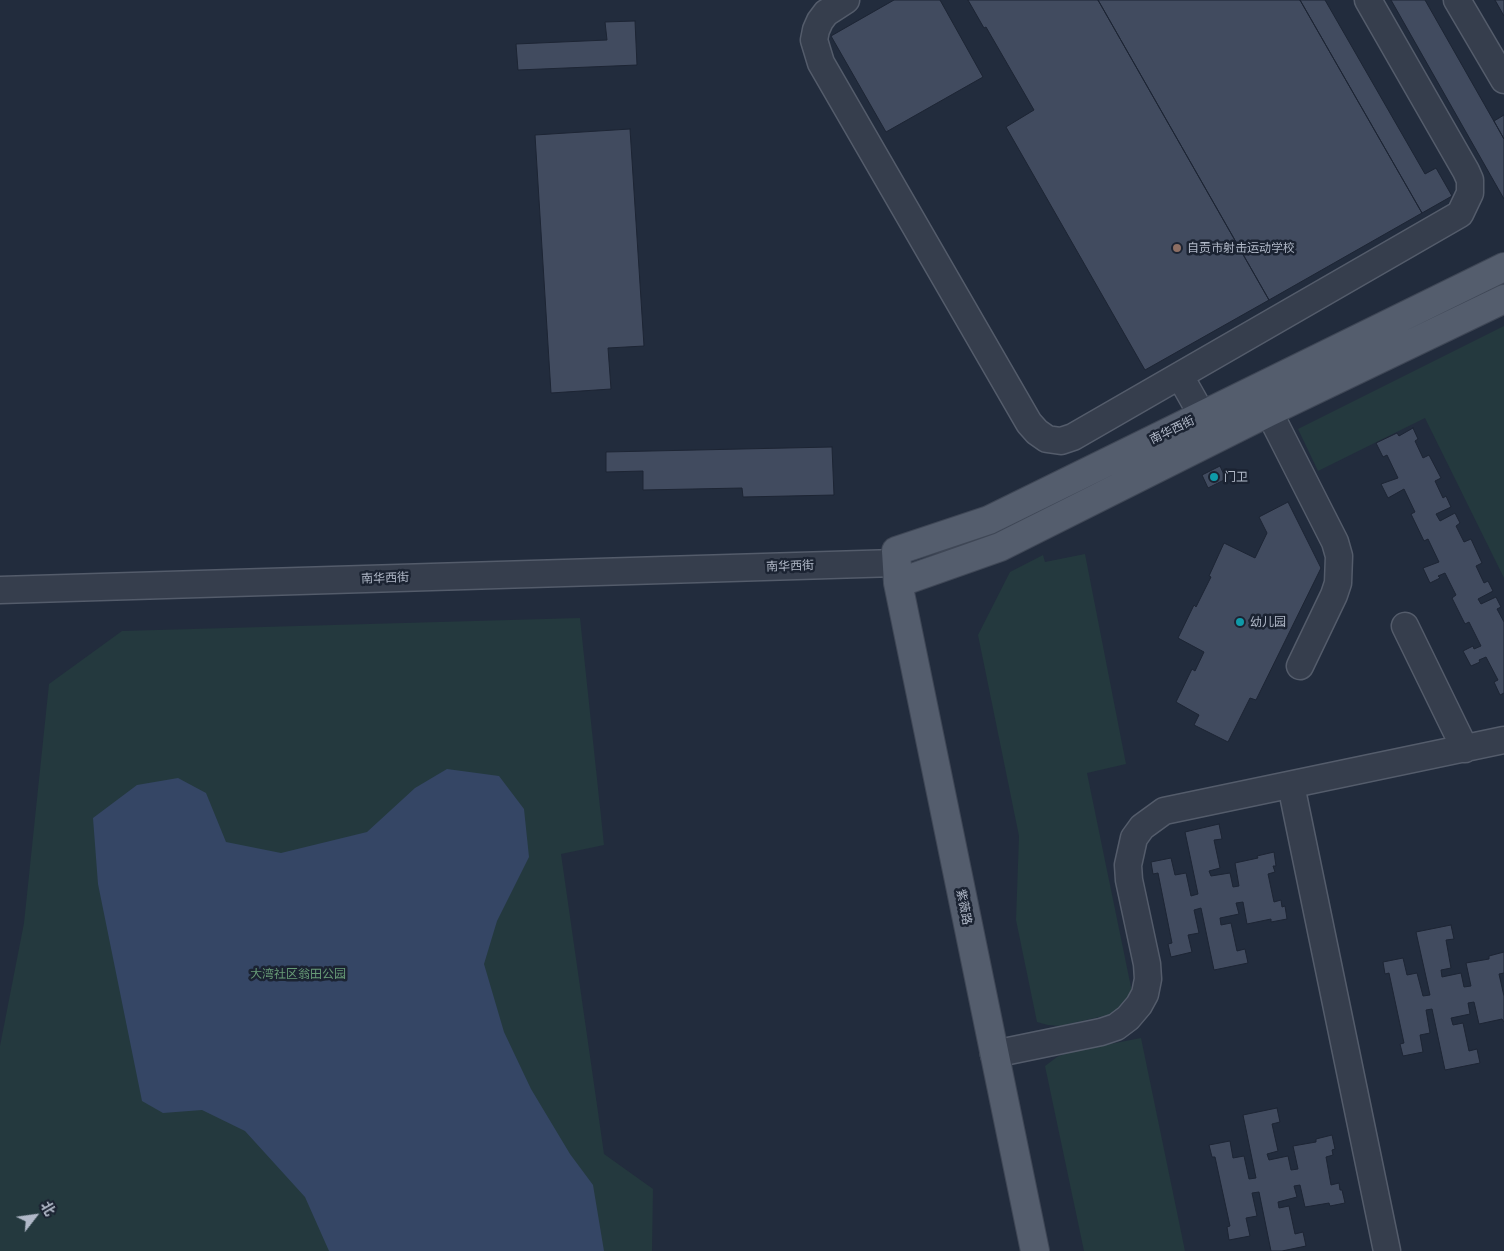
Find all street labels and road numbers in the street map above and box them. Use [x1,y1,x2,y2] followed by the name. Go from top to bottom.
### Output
[1147,413,1197,447] street label: 南华西街
[766,558,814,574] street label: 南华西街
[361,570,409,586] street label: 南华西街
[953,888,975,926] street label: 紫薇路

